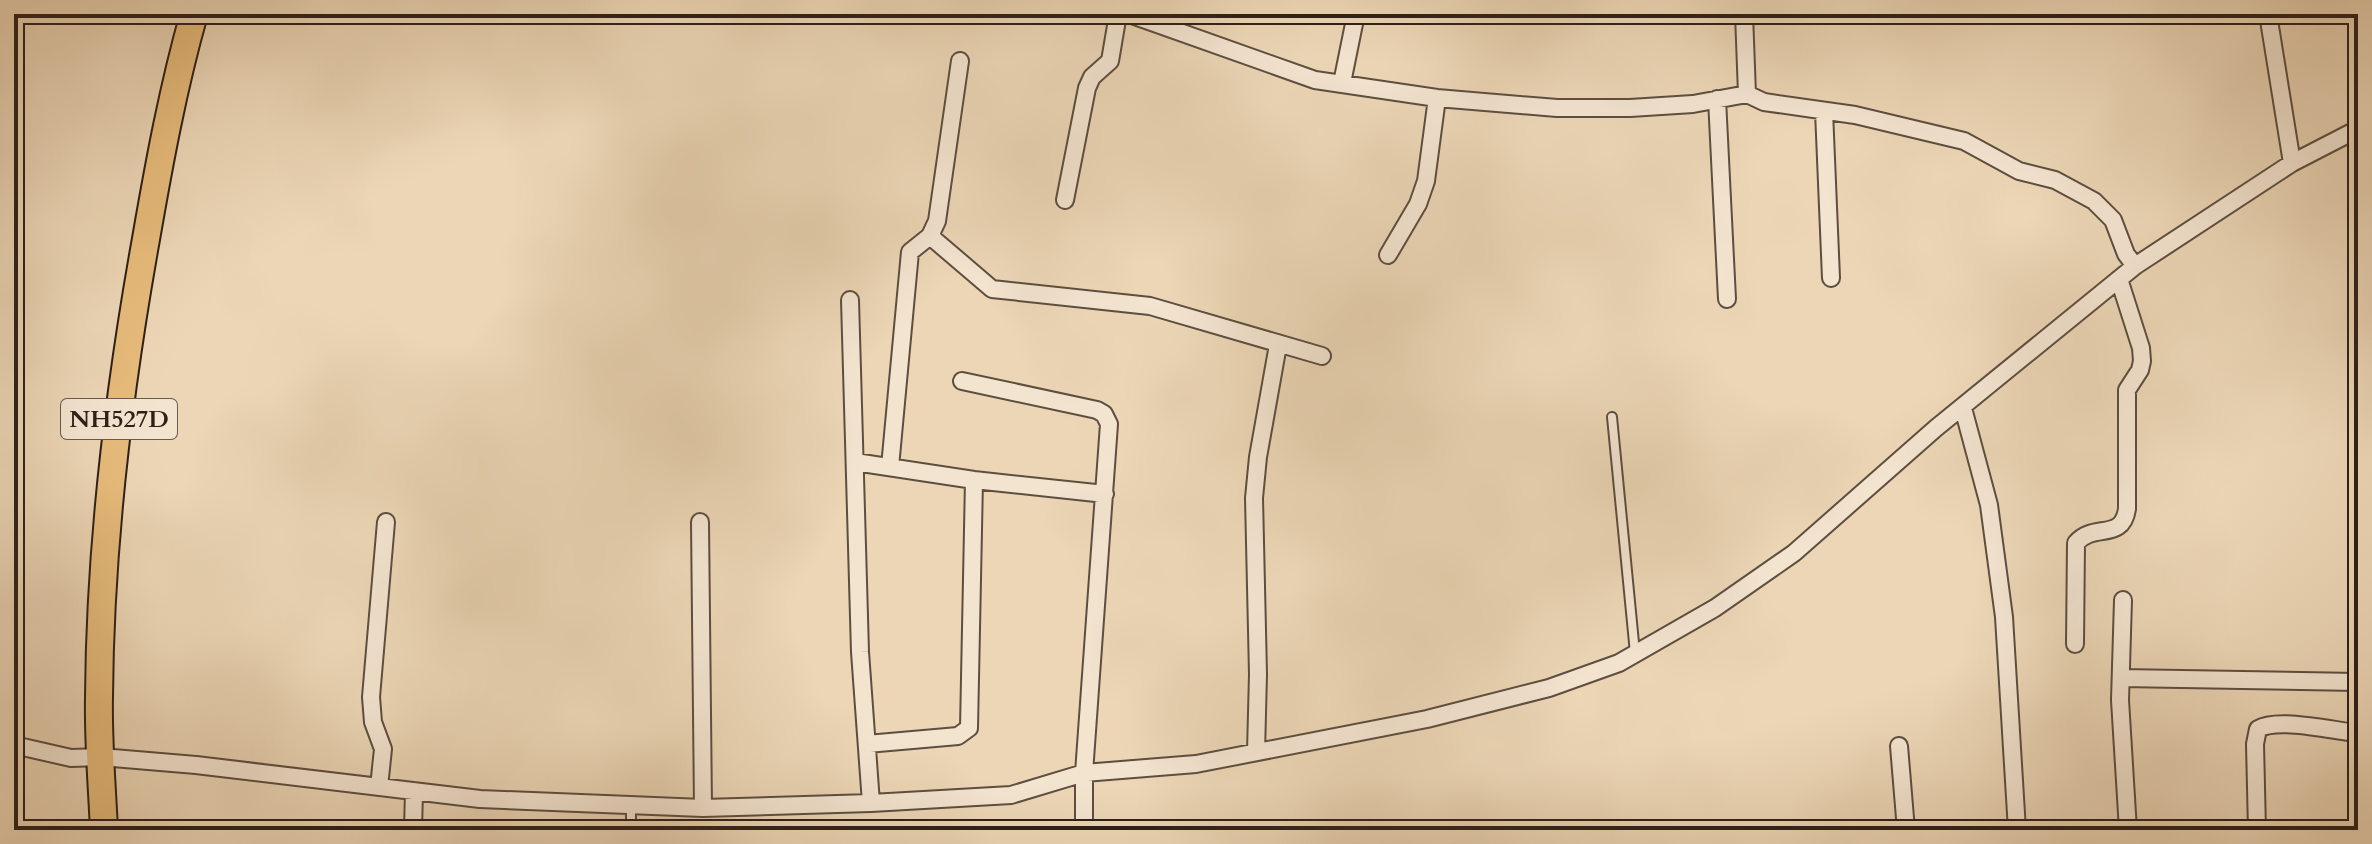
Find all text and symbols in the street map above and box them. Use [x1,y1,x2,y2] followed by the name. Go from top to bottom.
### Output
[61,399,177,439] road number: NH527D

